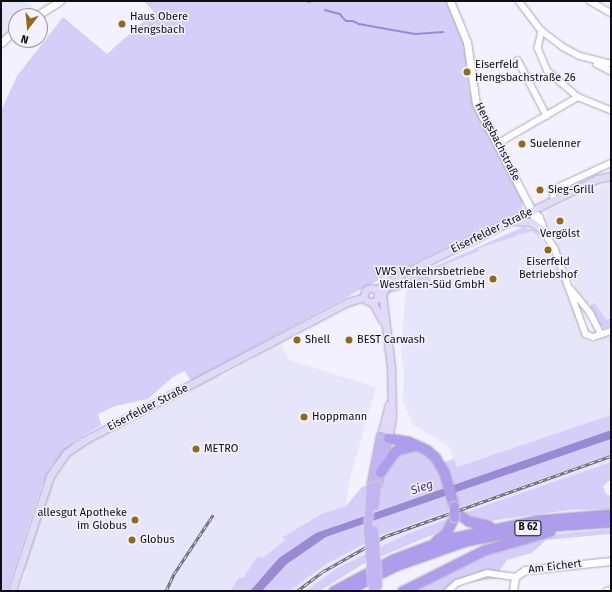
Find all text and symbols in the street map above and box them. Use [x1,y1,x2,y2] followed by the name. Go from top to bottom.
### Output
[8,8,48,48] north arrow
[130,11,188,37] place label: Haus Obere Hengsbach
[117,19,127,29] marker: Haus Obere Hengsbach
[20,32,30,46] text: N
[475,59,576,85] place label: Eiserfeld Hengsbachstraße 26
[462,67,472,77] marker: Eiserfeld Hengsbachstraße 26
[472,101,522,183] street label: Hengsbachstraße
[530,137,581,151] place label: Suelenner
[517,139,527,149] marker: Suelenner
[548,183,594,197] place label: Sieg-Grill
[535,185,545,195] marker: Sieg-Grill
[449,206,535,256] street label: Eiserfelder Straße
[555,216,565,226] marker: Vergölst
[540,227,580,241] place label: Vergölst
[543,245,553,255] marker: Eiserfeld Betriebshof
[519,256,577,282] place label: Eiserfeld Betriebshof
[375,266,485,292] place label: VWS Verkehrsbetriebe Westfalen-Süd GmbH
[488,274,498,284] marker: VWS Verkehrsbetriebe Westfalen-Süd GmbH
[305,333,330,347] place label: Shell
[357,333,425,347] place label: BEST Carwash
[292,335,302,345] marker: Shell
[344,335,354,345] marker: BEST Carwash
[105,382,191,434] street label: Eiserfelder Straße
[312,410,367,424] place label: Hoppmann
[299,412,309,422] marker: Hoppmann
[204,442,238,456] place label: METRO
[191,444,201,454] marker: METRO
[409,477,435,499] water label: Sieg
[38,507,127,533] place label: allesgut Apotheke im Globus
[130,515,140,525] marker: allesgut Apotheke im Globus
[514,520,542,536] road number: B 62
[140,533,175,547] place label: Globus
[127,535,137,545] marker: Globus
[528,557,582,577] street label: Am Eichert

